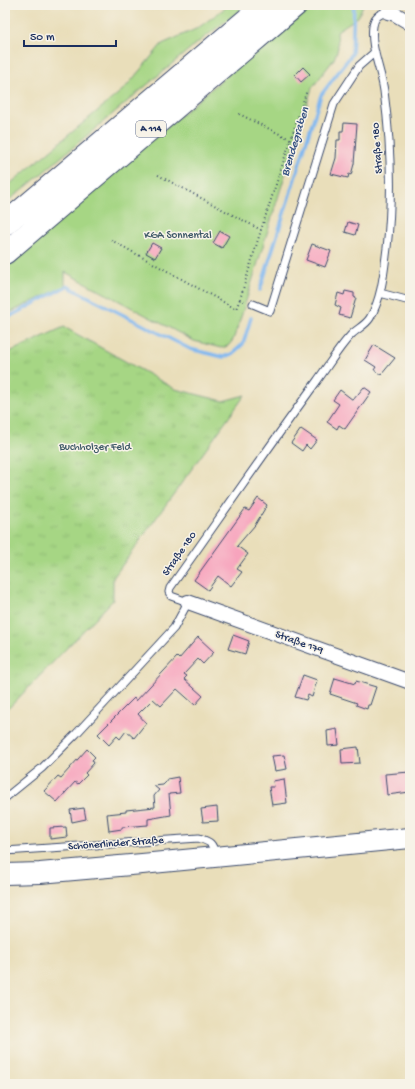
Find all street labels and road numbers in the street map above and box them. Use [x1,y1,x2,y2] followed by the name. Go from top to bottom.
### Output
[136,121,166,137] road number: A 114
[370,122,386,174] street label: Straße 180
[160,530,200,578] street label: Straße 180
[273,629,325,657] street label: Straße 179
[68,835,165,853] street label: Schönerlinder Straße

